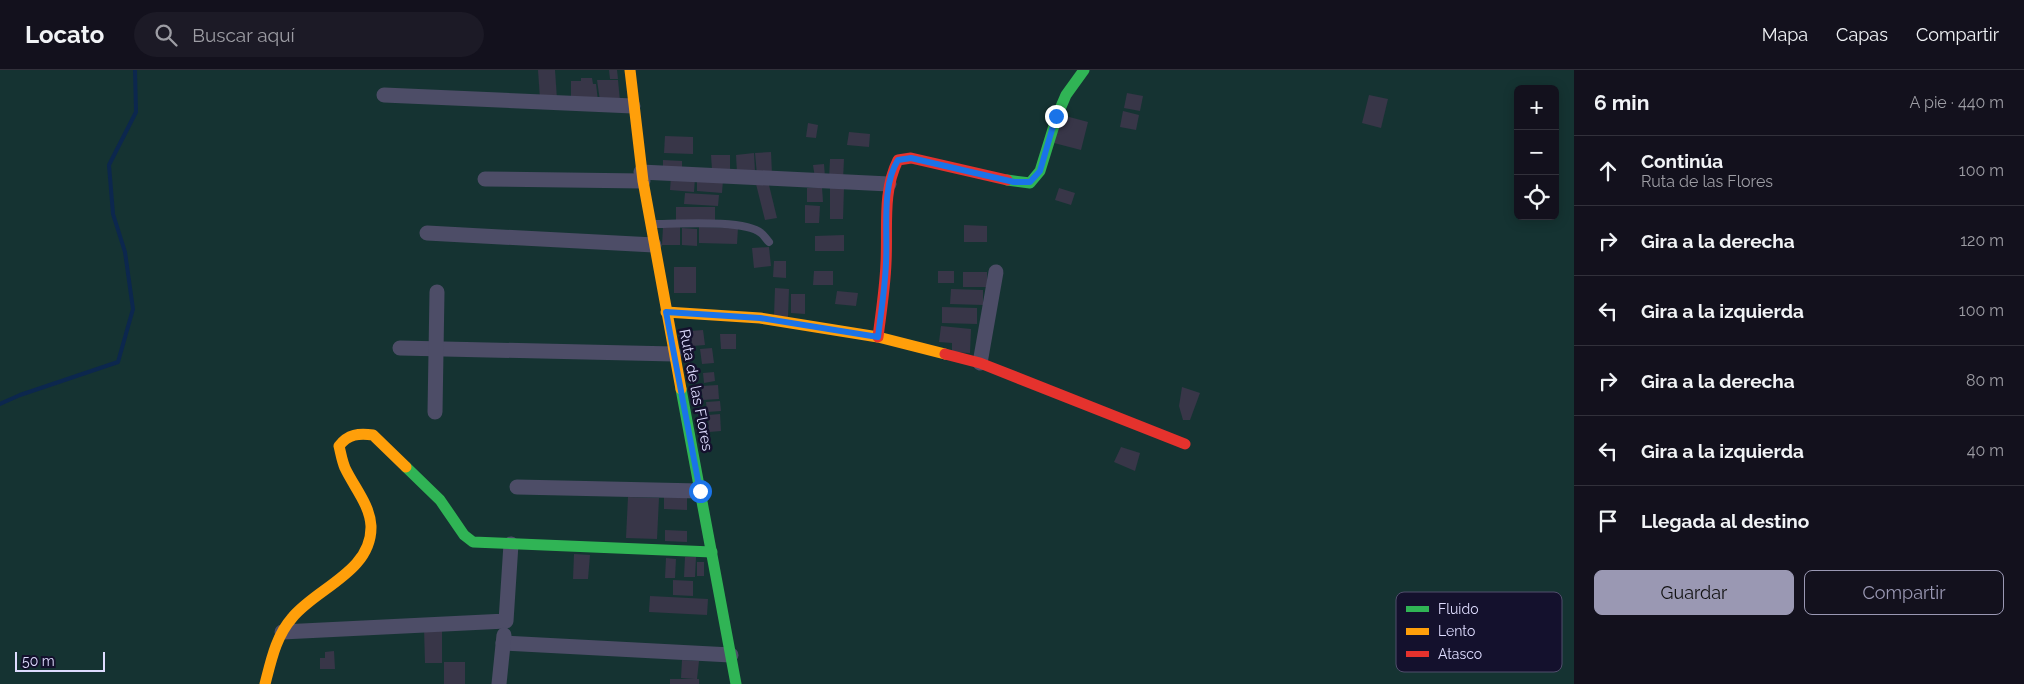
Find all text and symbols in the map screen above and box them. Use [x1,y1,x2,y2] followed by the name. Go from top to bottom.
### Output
[134,12,484,57] search box
[25,20,104,49] text: Locato
[152,21,180,49] icon: search
[192,24,295,46] text: Buscar aquí
[1762,24,1808,45] text: Mapa
[1836,24,1888,45] text: Capas
[1916,24,1999,45] text: Compartir
[1514,85,1559,220] map controls
[1514,85,1559,130] button: +
[1594,90,1649,115] text: 6 min
[1910,93,2004,112] text: A pie · 440 m
[1045,105,1068,128] route end
[1514,130,1559,175] button: −
[1641,150,1723,172] text: Continúa
[1594,157,1622,185] icon: ahead
[1959,161,2004,180] text: 100 m
[1641,172,1773,191] text: Ruta de las Flores
[1514,175,1559,220] button: locate
[1594,227,1622,255] icon: right
[1641,230,1795,252] text: Gira a la derecha
[1960,231,2004,250] text: 120 m
[1594,297,1622,325] icon: left
[1641,300,1804,322] text: Gira a la izquierda
[1959,301,2004,320] text: 100 m
[675,328,717,452] street label: Ruta de las Flores
[1594,367,1622,395] icon: right
[1641,370,1795,392] text: Gira a la derecha
[1966,371,2004,390] text: 80 m
[1594,437,1622,465] icon: left
[1641,440,1804,462] text: Gira a la izquierda
[1967,441,2004,460] text: 40 m
[689,480,712,503] route start
[1594,507,1622,535] icon: arrive
[1641,510,1809,532] text: Llegada al destino
[1594,570,1794,615] button: Guardar
[1804,570,2004,615] button: Compartir
[1396,592,1562,672] legend
[1438,601,1478,617] text: Fluido
[1438,623,1475,639] text: Lento
[1438,646,1482,662] text: Atasco
[15,649,105,672] scale bar
[22,653,55,669] text: 50 m

